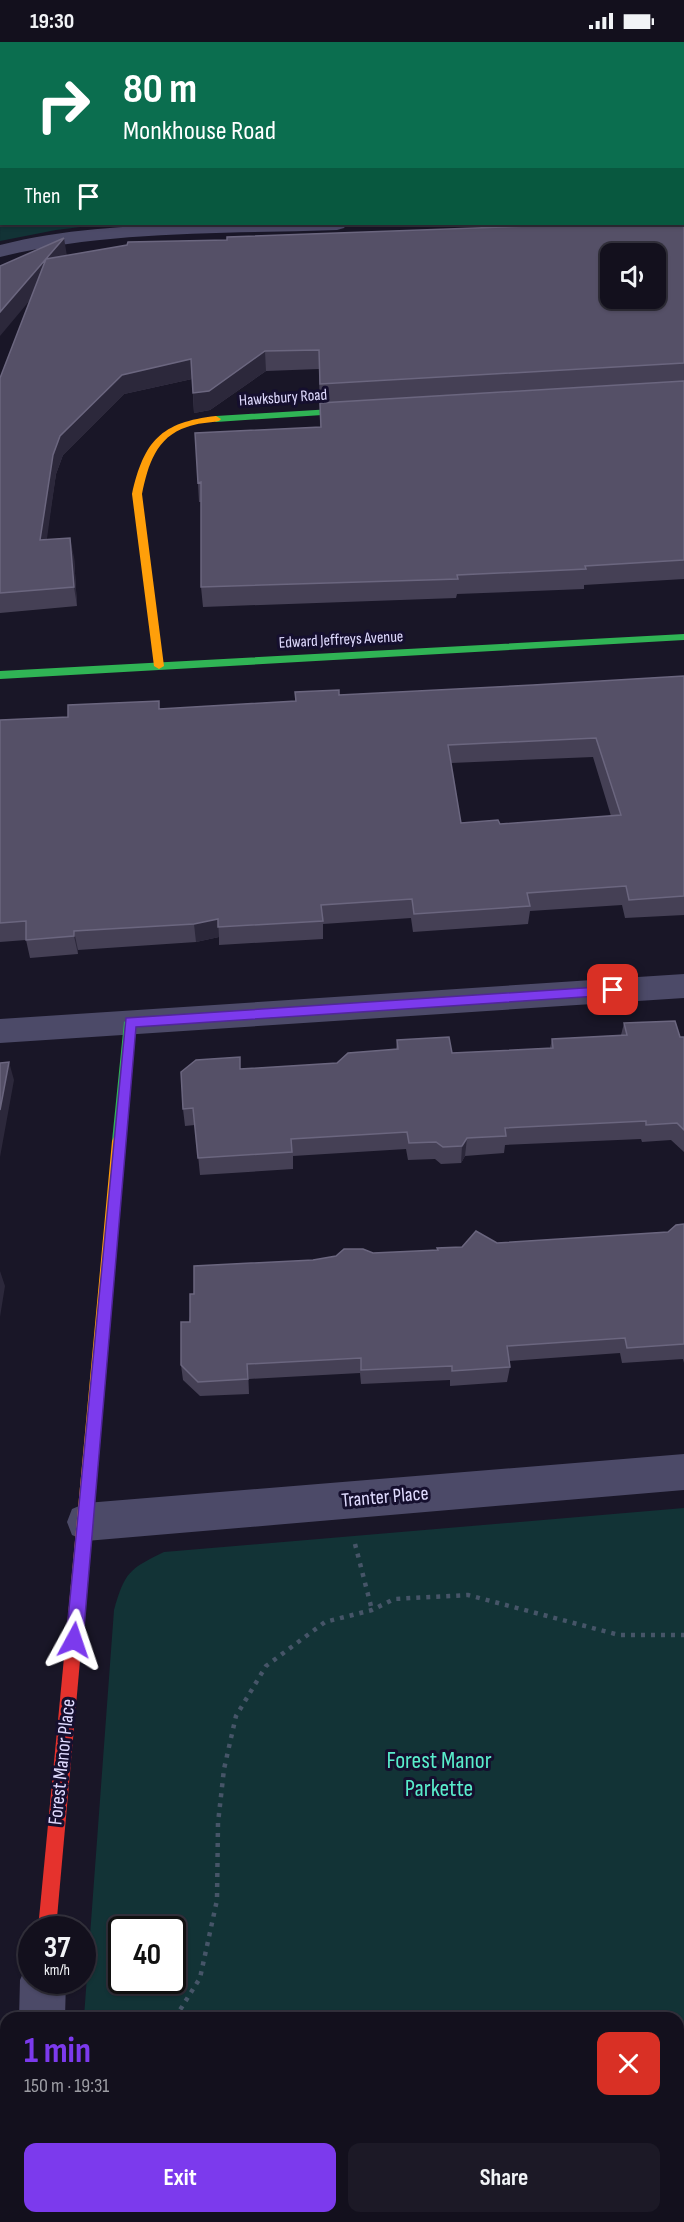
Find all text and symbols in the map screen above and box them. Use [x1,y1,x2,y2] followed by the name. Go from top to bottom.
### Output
[30,8,74,35] text: 19:30
[123,64,197,115] text: 80 m
[24,66,102,144] icon: right
[123,115,276,147] text: Monkhouse Road
[72,180,105,213] icon: arrive
[24,183,60,210] text: Then
[600,243,666,309] map controls
[600,243,666,309] button: sound
[238,385,328,411] street label: Hawksbury Road
[278,627,404,653] street label: Edward Jeffreys Avenue
[587,964,638,1015] pin
[596,973,629,1006] icon: arrive
[341,1481,429,1513] street label: Tranter Place
[42,1608,106,1672] position arrow
[43,1698,81,1826] street label: Forest Manor Place
[386,1746,492,1803] park label: Forest Manor Parkette
[108,1916,186,1994] speed limit sign: 40
[44,1930,70,1966] text: 37
[44,1961,70,1980] text: km/h
[24,2030,91,2073] text: 1 min
[597,2032,660,2095] button: close
[24,2074,109,2098] text: 150 m · 19:31
[24,2143,336,2212] button: Exit
[348,2143,660,2212] button: Share

